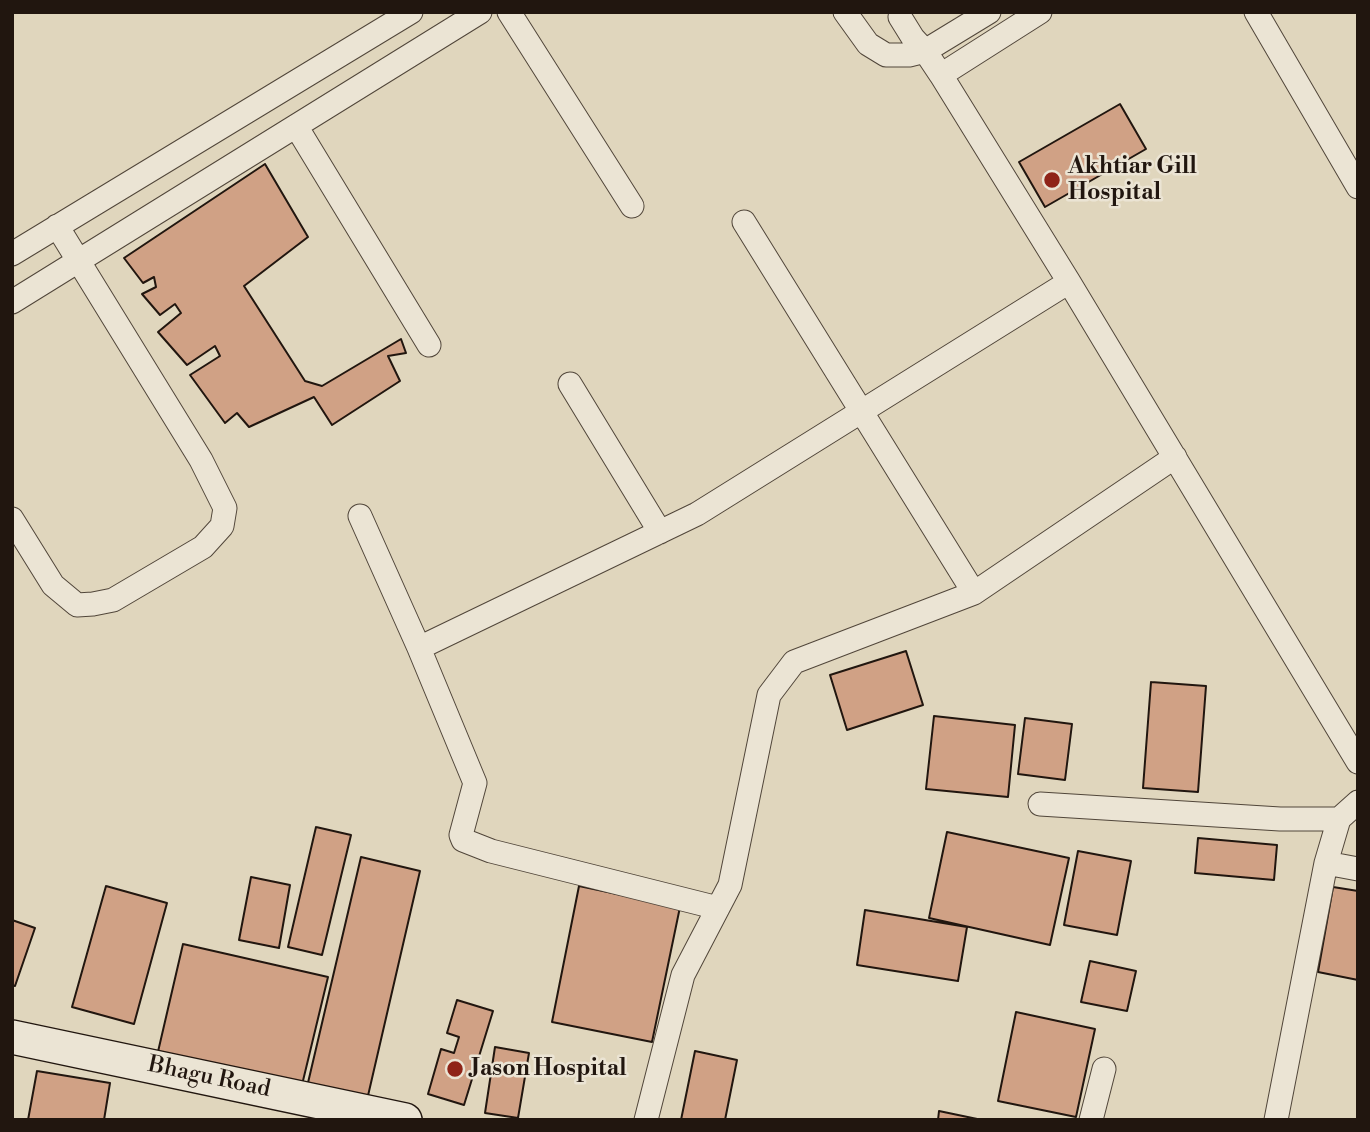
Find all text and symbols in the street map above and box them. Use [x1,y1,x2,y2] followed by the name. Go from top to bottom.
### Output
[1068,153,1197,207] place label: Akhtiar Gill Hospital
[1042,170,1062,190] marker: Akhtiar Gill Hospital
[145,1052,273,1104] street label: Bhagu Road
[471,1055,627,1083] place label: Jason Hospital
[445,1059,465,1079] marker: Jason Hospital

